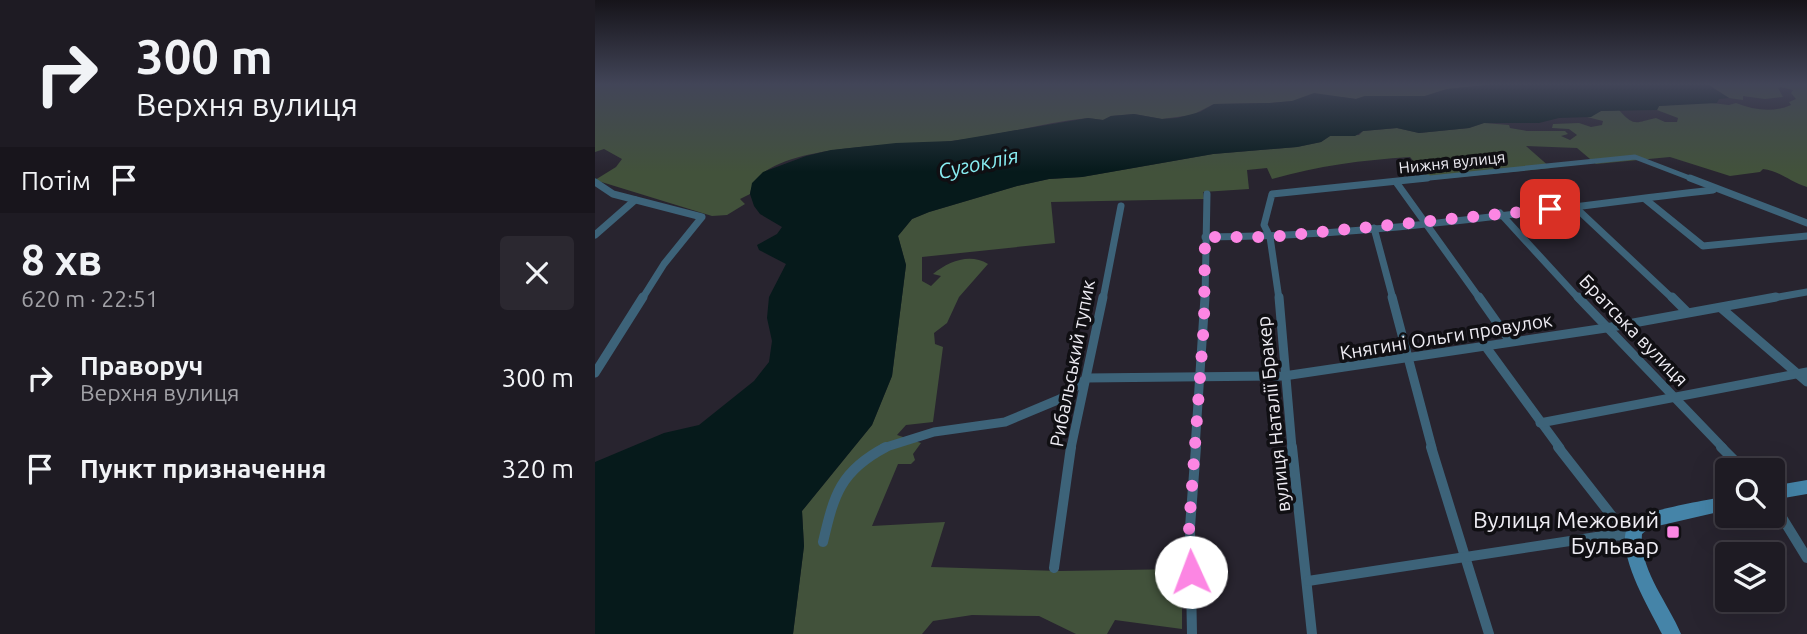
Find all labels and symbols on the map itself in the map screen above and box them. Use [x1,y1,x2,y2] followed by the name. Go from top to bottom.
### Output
[936,143,1021,183] water label: Сугоклія
[1398,147,1506,177] street label: Нижня вулиця
[1520,179,1580,239] pin
[1575,270,1693,390] street label: Братська вулиця
[1045,277,1099,448] street label: Рибальський тупик
[1338,308,1554,364] street label: Княгині Ольги провулок
[1252,315,1294,513] street label: вулиця Наталії Бракер
[1473,507,1659,558] place label: Вулиця Межовий Бульвар
[1665,524,1681,540] marker: Вулиця Межовий Бульвар
[1154,535,1228,609] position arrow

